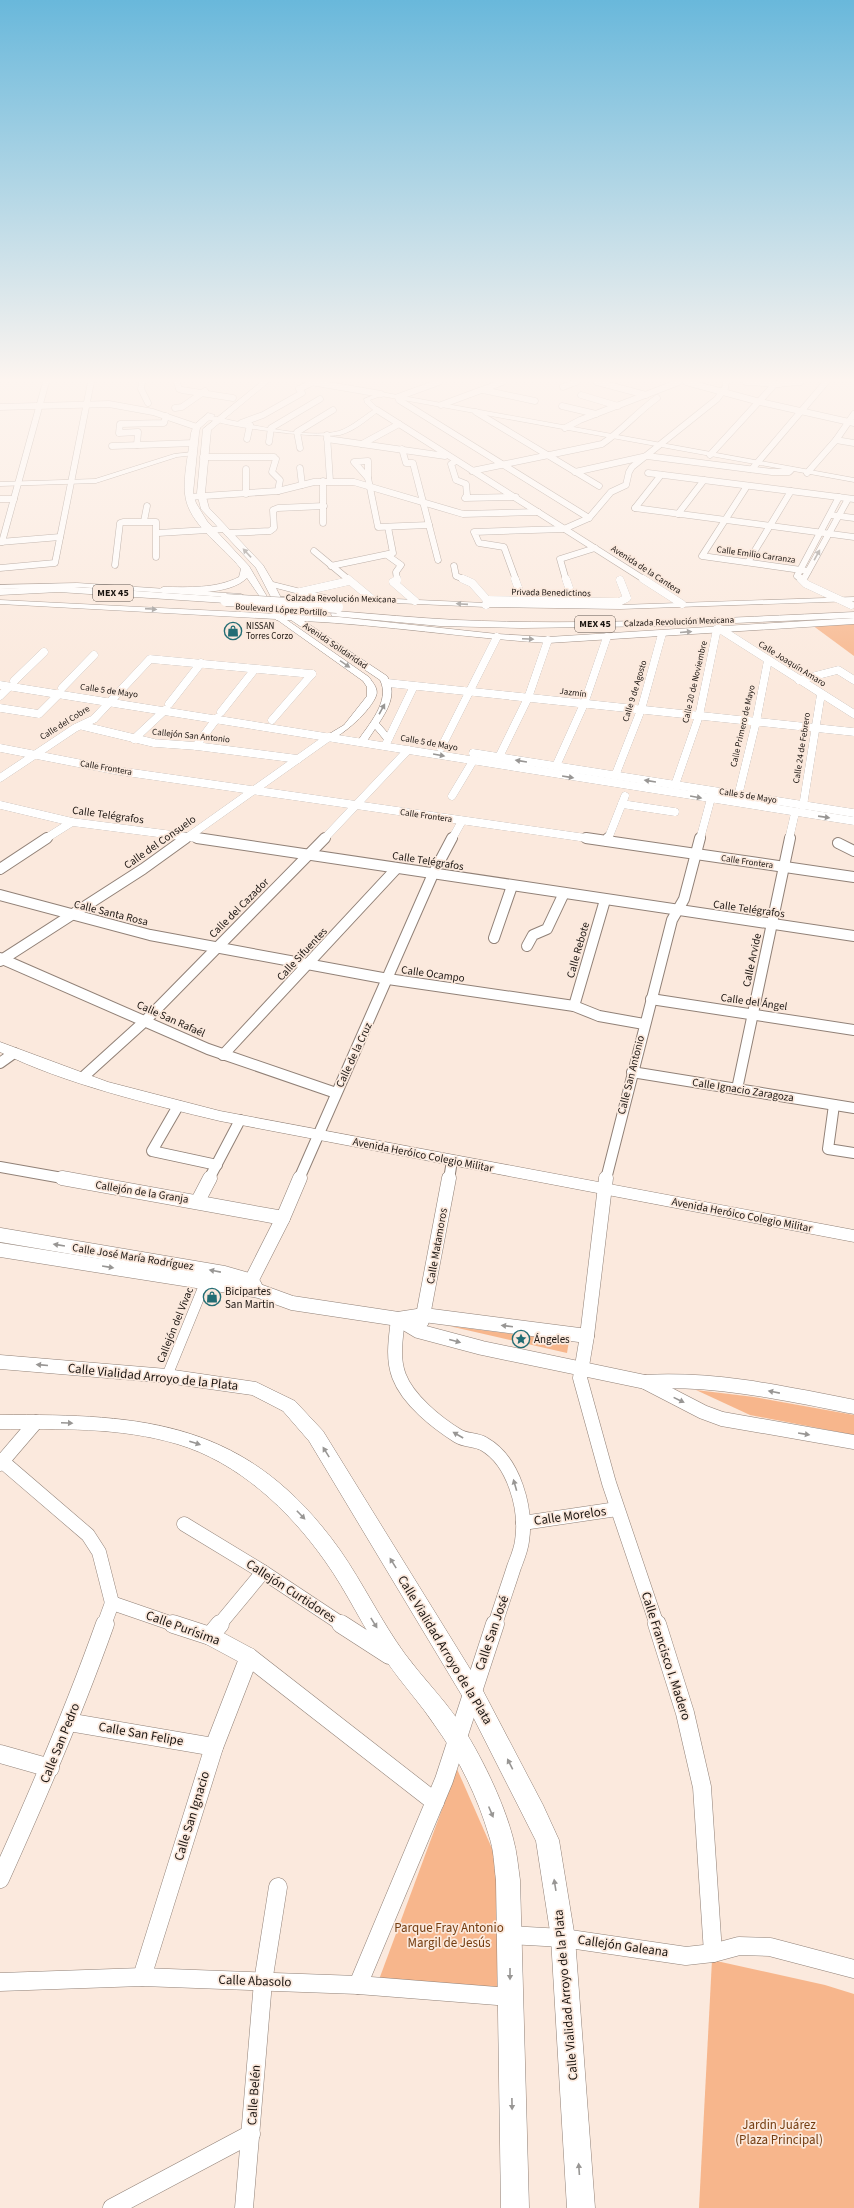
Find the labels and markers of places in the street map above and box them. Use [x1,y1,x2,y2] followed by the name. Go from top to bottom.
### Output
[246,620,293,643] place label: NISSAN Torres Corzo
[223,621,243,641] shop icon: NISSAN Torres Corzo
[225,1284,274,1312] place label: Bicipartes San Martin
[202,1287,222,1307] shop icon: Bicipartes San Martin
[511,1329,531,1349] place icon: Ángeles
[534,1332,570,1347] place label: Ángeles

